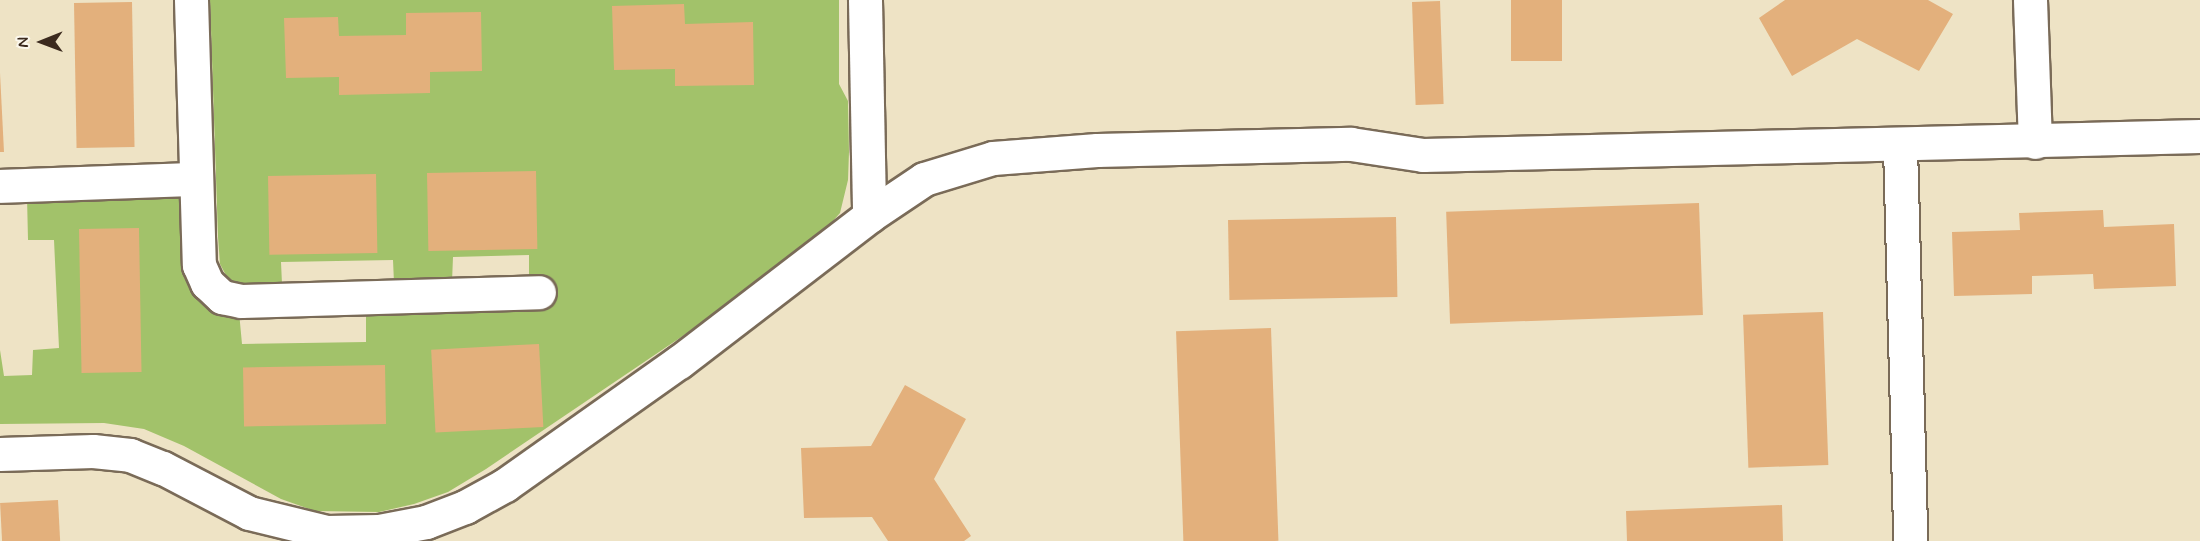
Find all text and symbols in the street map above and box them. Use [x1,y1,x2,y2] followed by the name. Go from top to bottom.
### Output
[12,12,72,72] north arrow
[13,37,34,48] text: N

